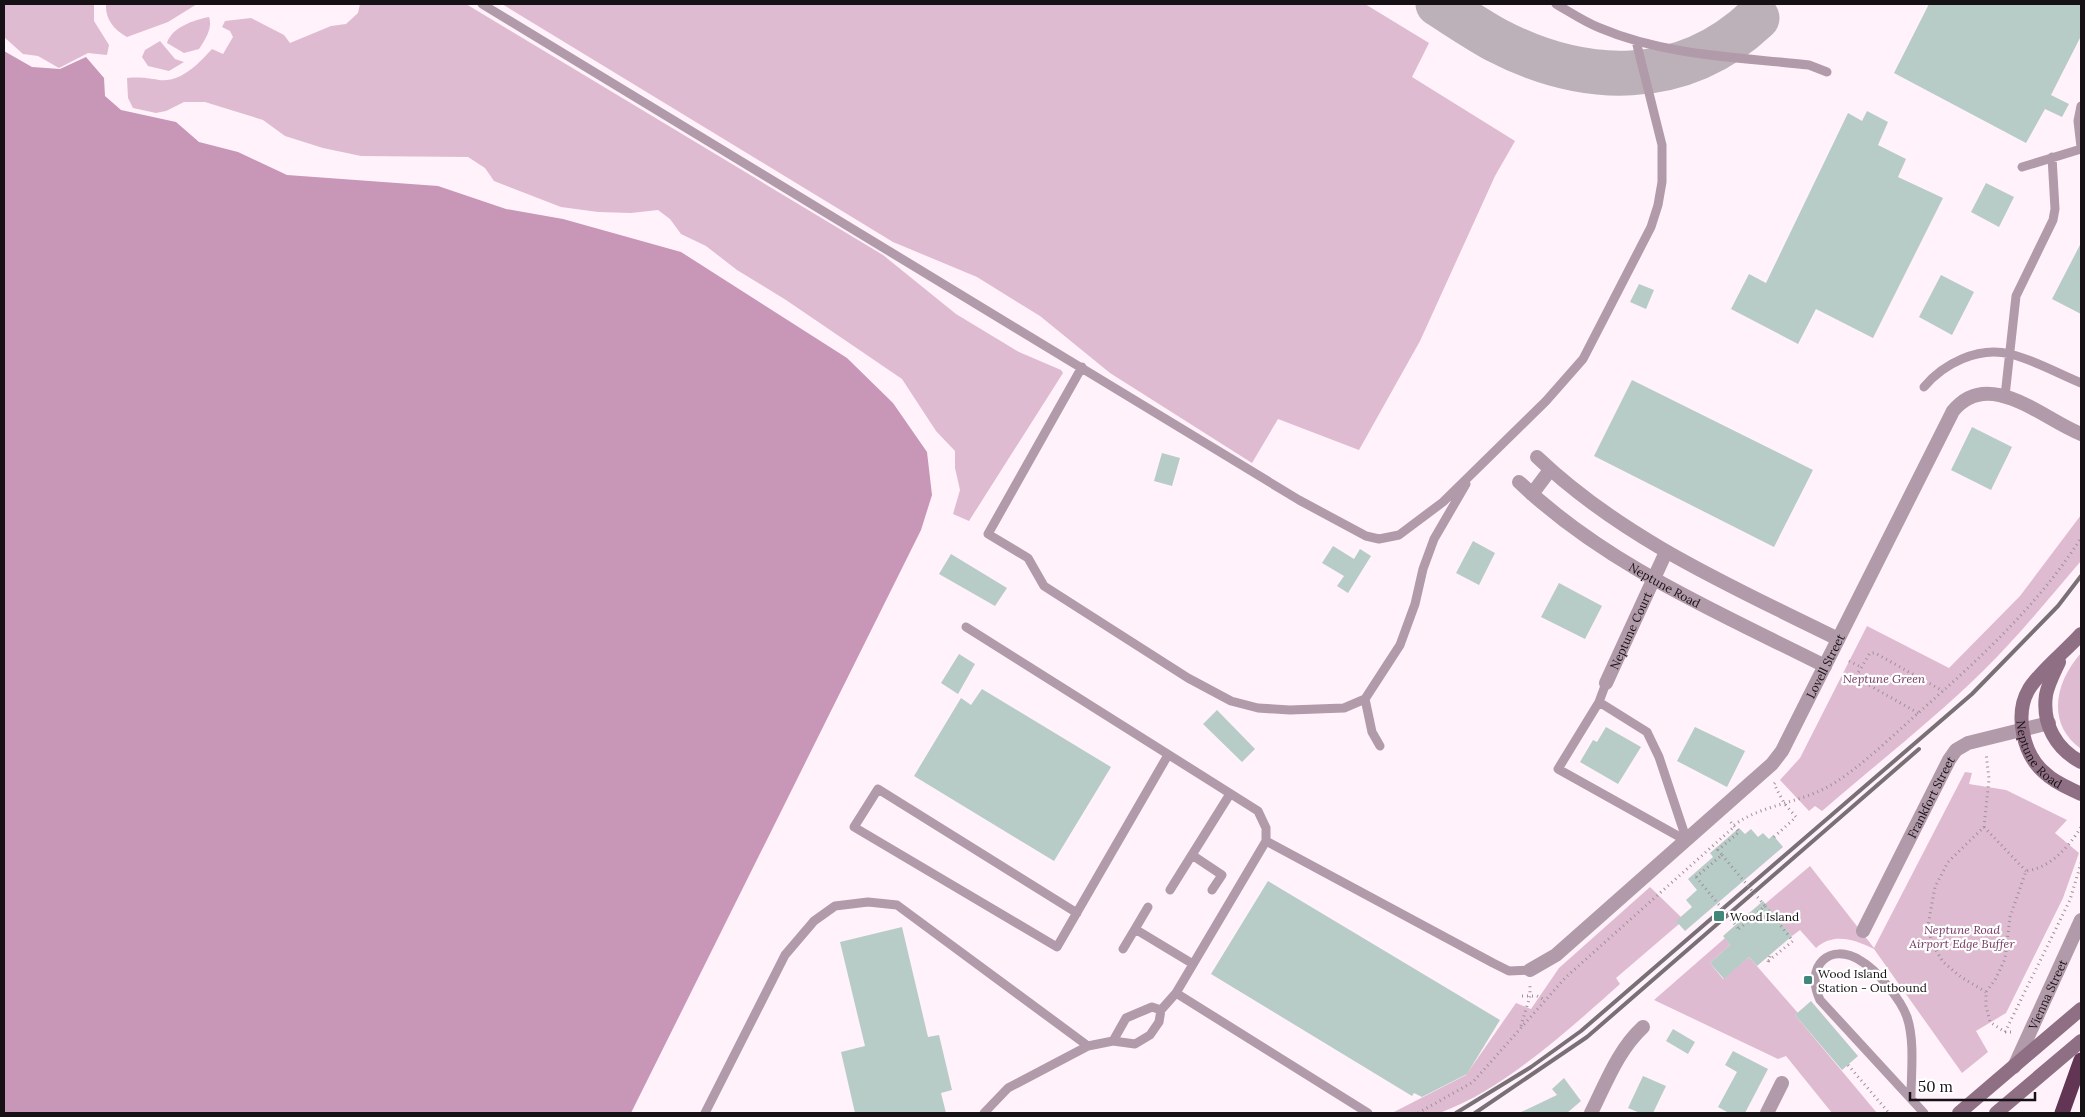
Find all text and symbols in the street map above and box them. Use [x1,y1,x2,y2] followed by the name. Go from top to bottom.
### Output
[1627,559,1703,610] street label: Neptune Road
[1606,589,1655,672] street label: Neptune Court
[1802,631,1847,701] street label: Lovell Street
[1843,671,1926,686] park label: Neptune Green
[2014,720,2065,791] street label: Neptune Road
[1904,753,1957,840] street label: Frankfort Street
[1712,909,1726,923] marker: Wood Island
[1730,909,1799,924] place label: Wood Island
[1908,922,2015,951] park label: Neptune Road Airport Edge Buffer
[2024,956,2070,1033] street label: Vienna Street
[1818,966,1927,995] place label: Wood Island Station - Outbound
[1802,974,1814,986] marker: Wood Island Station - Outbound
[1910,1070,2035,1102] scale bar
[1918,1077,1953,1096] text: 50 m

